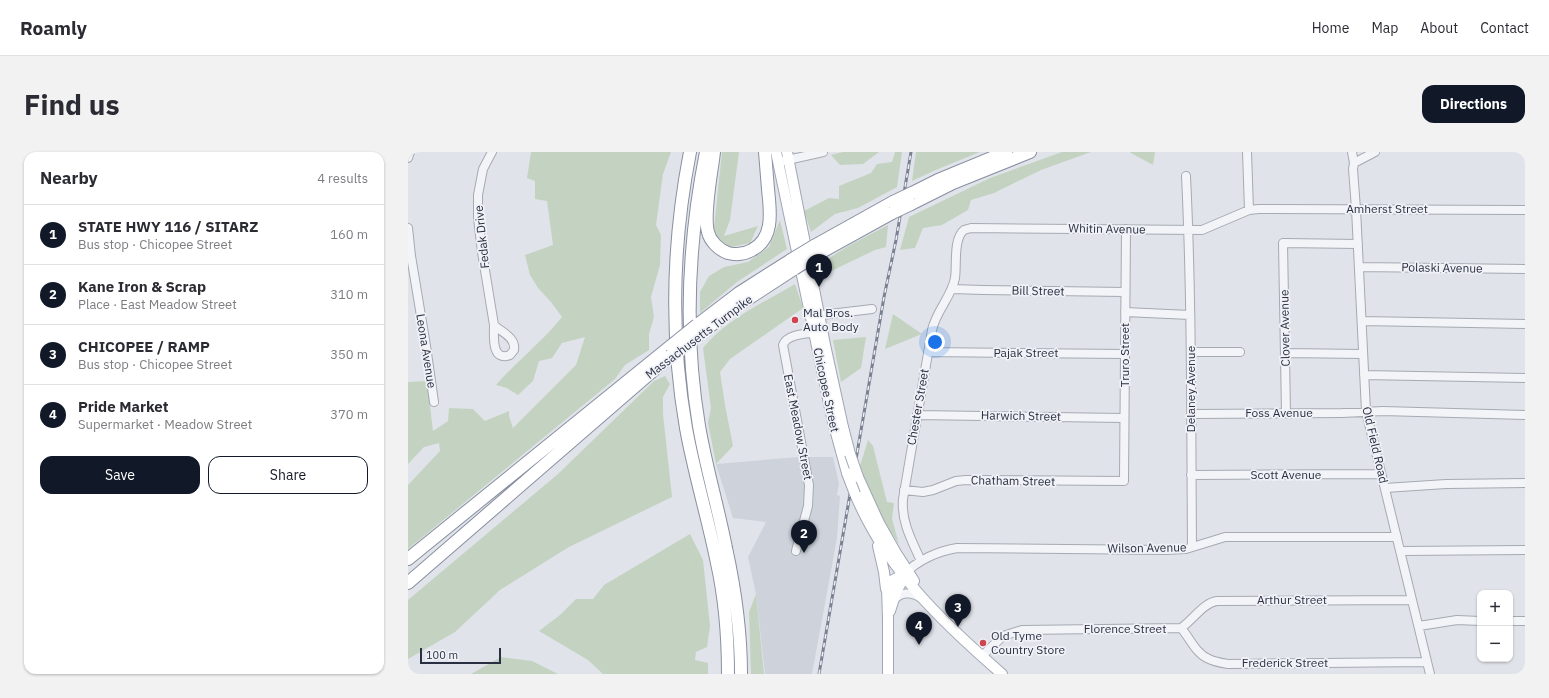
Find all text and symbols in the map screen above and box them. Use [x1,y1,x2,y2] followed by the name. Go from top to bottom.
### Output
[20,16,87,40] text: Roamly
[1312,19,1349,37] text: Home
[1371,19,1398,37] text: Map
[1420,19,1458,37] text: About
[1480,19,1529,37] text: Contact
[1422,85,1525,123] button: Directions
[24,86,120,123] text: Find us
[40,167,98,189] text: Nearby
[317,170,368,187] text: 4 results
[1346,201,1428,216] street label: Amherst Street
[471,204,492,269] street label: Fedak Drive
[78,217,258,236] text: STATE HWY 116 / SITARZ
[1068,220,1146,237] street label: Whitin Avenue
[49,226,57,243] text: 1
[330,226,368,243] text: 160 m
[78,236,232,253] text: Bus stop · Chicopee Street
[806,254,832,287] pin: 1
[1401,259,1483,276] street label: Polaski Avenue
[78,277,206,296] text: Kane Iron & Scrap
[1011,283,1065,298] street label: Bill Street
[49,286,57,303] text: 2
[330,286,368,303] text: 310 m
[1276,289,1293,367] street label: Clover Avenue
[642,291,756,382] street label: Massachusetts Turnpike
[78,296,237,313] text: Place · East Meadow Street
[803,305,859,334] place label: Mal Bros. Auto Body
[413,313,440,390] street label: Leona Avenue
[790,315,800,325] marker: Mal Bros. Auto Body
[1117,323,1132,387] street label: Truro Street
[925,332,945,352] your location
[78,337,210,356] text: CHICOPEE / RAMP
[993,345,1059,360] street label: Pajak Street
[1183,345,1198,432] street label: Delaney Avenue
[49,346,57,363] text: 3
[330,346,368,363] text: 350 m
[810,346,843,433] street label: Chicopee Street
[78,356,232,373] text: Bus stop · Chicopee Street
[903,367,932,446] street label: Chester Street
[781,373,816,481] street label: East Meadow Street
[78,397,168,416] text: Pride Market
[1245,405,1313,420] street label: Foss Avenue
[1359,405,1392,485] street label: Old Field Road
[49,406,57,423] text: 4
[330,406,368,423] text: 370 m
[981,407,1061,424] street label: Harwich Street
[78,416,252,433] text: Supermarket · Meadow Street
[40,456,200,494] button: Save
[208,456,368,494] button: Share
[1251,467,1322,482] street label: Scott Avenue
[971,472,1055,489] street label: Chatham Street
[791,520,817,553] pin: 2
[1107,539,1187,556] street label: Wilson Avenue
[1477,590,1513,662] map controls
[1477,590,1513,626] button: +
[1257,592,1327,607] street label: Arthur Street
[945,594,971,627] pin: 3
[906,612,932,645] pin: 4
[1084,621,1166,636] street label: Florence Street
[1477,626,1513,662] button: −
[991,628,1066,657] place label: Old Tyme Country Store
[978,638,988,648] marker: Old Tyme Country Store
[420,646,501,665] scale bar
[426,648,458,662] text: 100 m
[1242,655,1328,670] street label: Frederick Street

